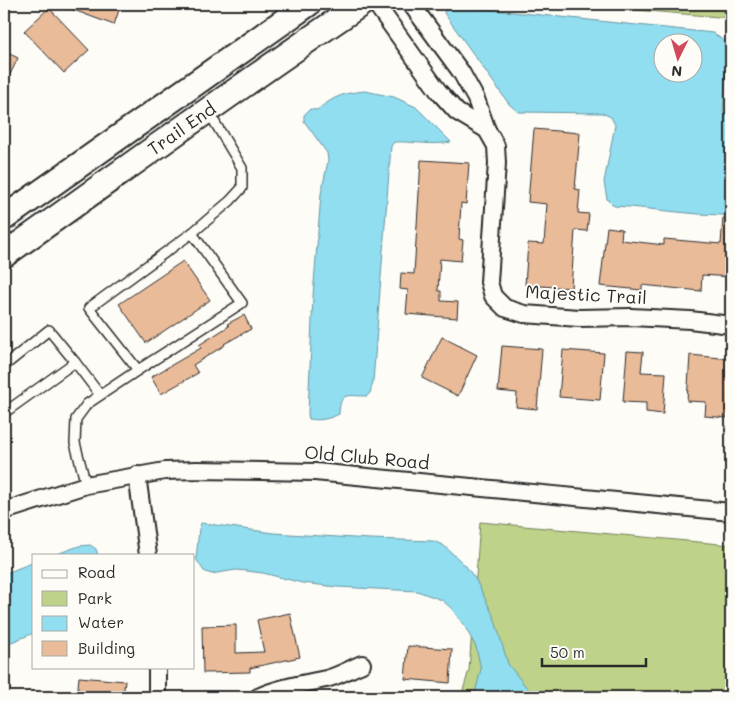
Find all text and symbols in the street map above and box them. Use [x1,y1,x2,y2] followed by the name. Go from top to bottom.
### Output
[652,32,702,82] north arrow
[671,62,683,81] text: N
[143,96,220,160] street label: Trail End
[525,279,647,309] street label: Majestic Trail
[304,440,431,474] street label: Old Club Road
[32,554,195,668] legend
[78,562,115,582] text: Road
[78,588,112,608] text: Park
[78,612,124,632] text: Water
[542,636,646,668] scale bar
[78,638,135,658] text: Building
[550,642,585,662] text: 50 m

